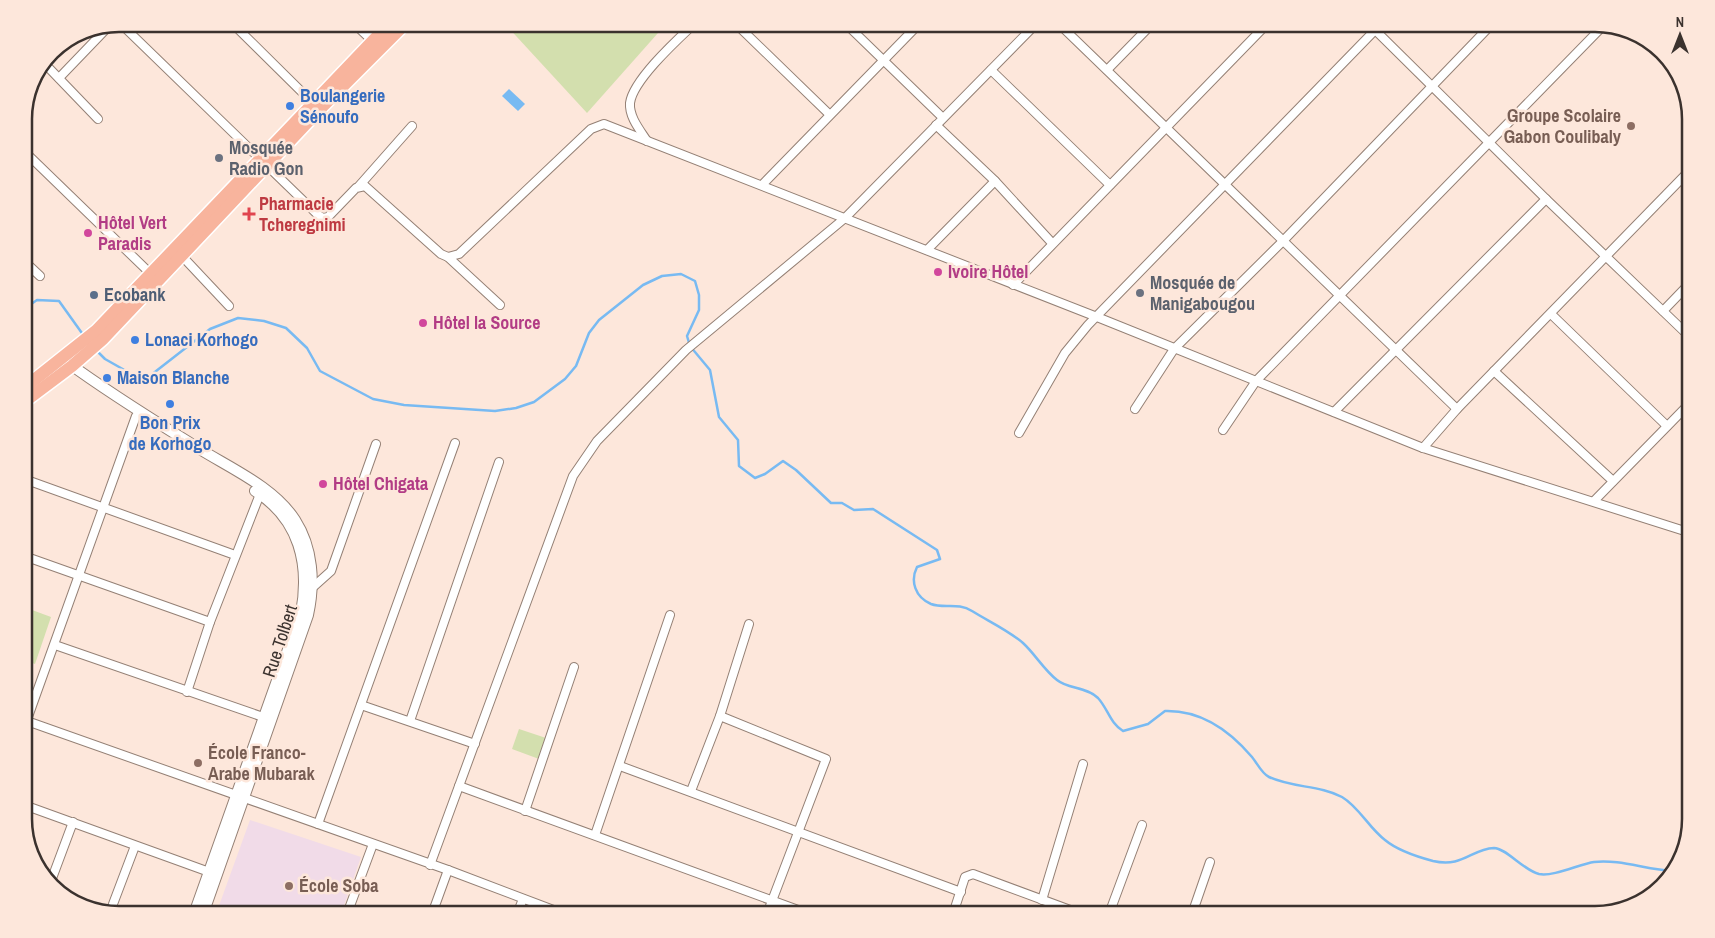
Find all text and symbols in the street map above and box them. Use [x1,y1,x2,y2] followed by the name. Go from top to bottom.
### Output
[1655,10,1705,60] north arrow
[1676,13,1684,31] text: N
[300,83,385,129] place label: Boulangerie Sénoufo
[284,100,296,112] marker: Boulangerie Sénoufo
[1504,103,1622,149] place label: Groupe Scolaire Gabon Coulibaly
[1625,120,1637,132] marker: Groupe Scolaire Gabon Coulibaly
[229,135,304,181] place label: Mosquée Radio Gon
[213,152,225,164] marker: Mosquée Radio Gon
[259,191,346,237] place label: Pharmacie Tcheregnimi
[243,208,255,220] marker: Pharmacie Tcheregnimi
[98,210,167,256] place label: Hôtel Vert Paradis
[82,227,94,239] marker: Hôtel Vert Paradis
[948,259,1028,284] place label: Ivoire Hôtel
[932,266,944,278] marker: Ivoire Hôtel
[1150,270,1255,316] place label: Mosquée de Manigabougou
[104,282,166,307] place label: Ecobank
[1134,287,1146,299] marker: Mosquée de Manigabougou
[88,289,100,301] marker: Ecobank
[433,310,540,335] place label: Hôtel la Source
[417,317,429,329] marker: Hôtel la Source
[145,327,258,352] place label: Lonaci Korhogo
[129,334,141,346] marker: Lonaci Korhogo
[117,365,229,390] place label: Maison Blanche
[101,372,113,384] marker: Maison Blanche
[164,398,176,410] marker: Bon Prix de Korhogo
[129,410,211,456] place label: Bon Prix de Korhogo
[333,471,429,496] place label: Hôtel Chigata
[317,478,329,490] marker: Hôtel Chigata
[256,601,303,680] street label: Rue Tolbert
[208,740,315,786] place label: École Franco- Arabe Mubarak
[192,757,204,769] marker: École Franco- Arabe Mubarak
[299,873,379,898] place label: École Soba
[283,880,295,892] marker: École Soba

